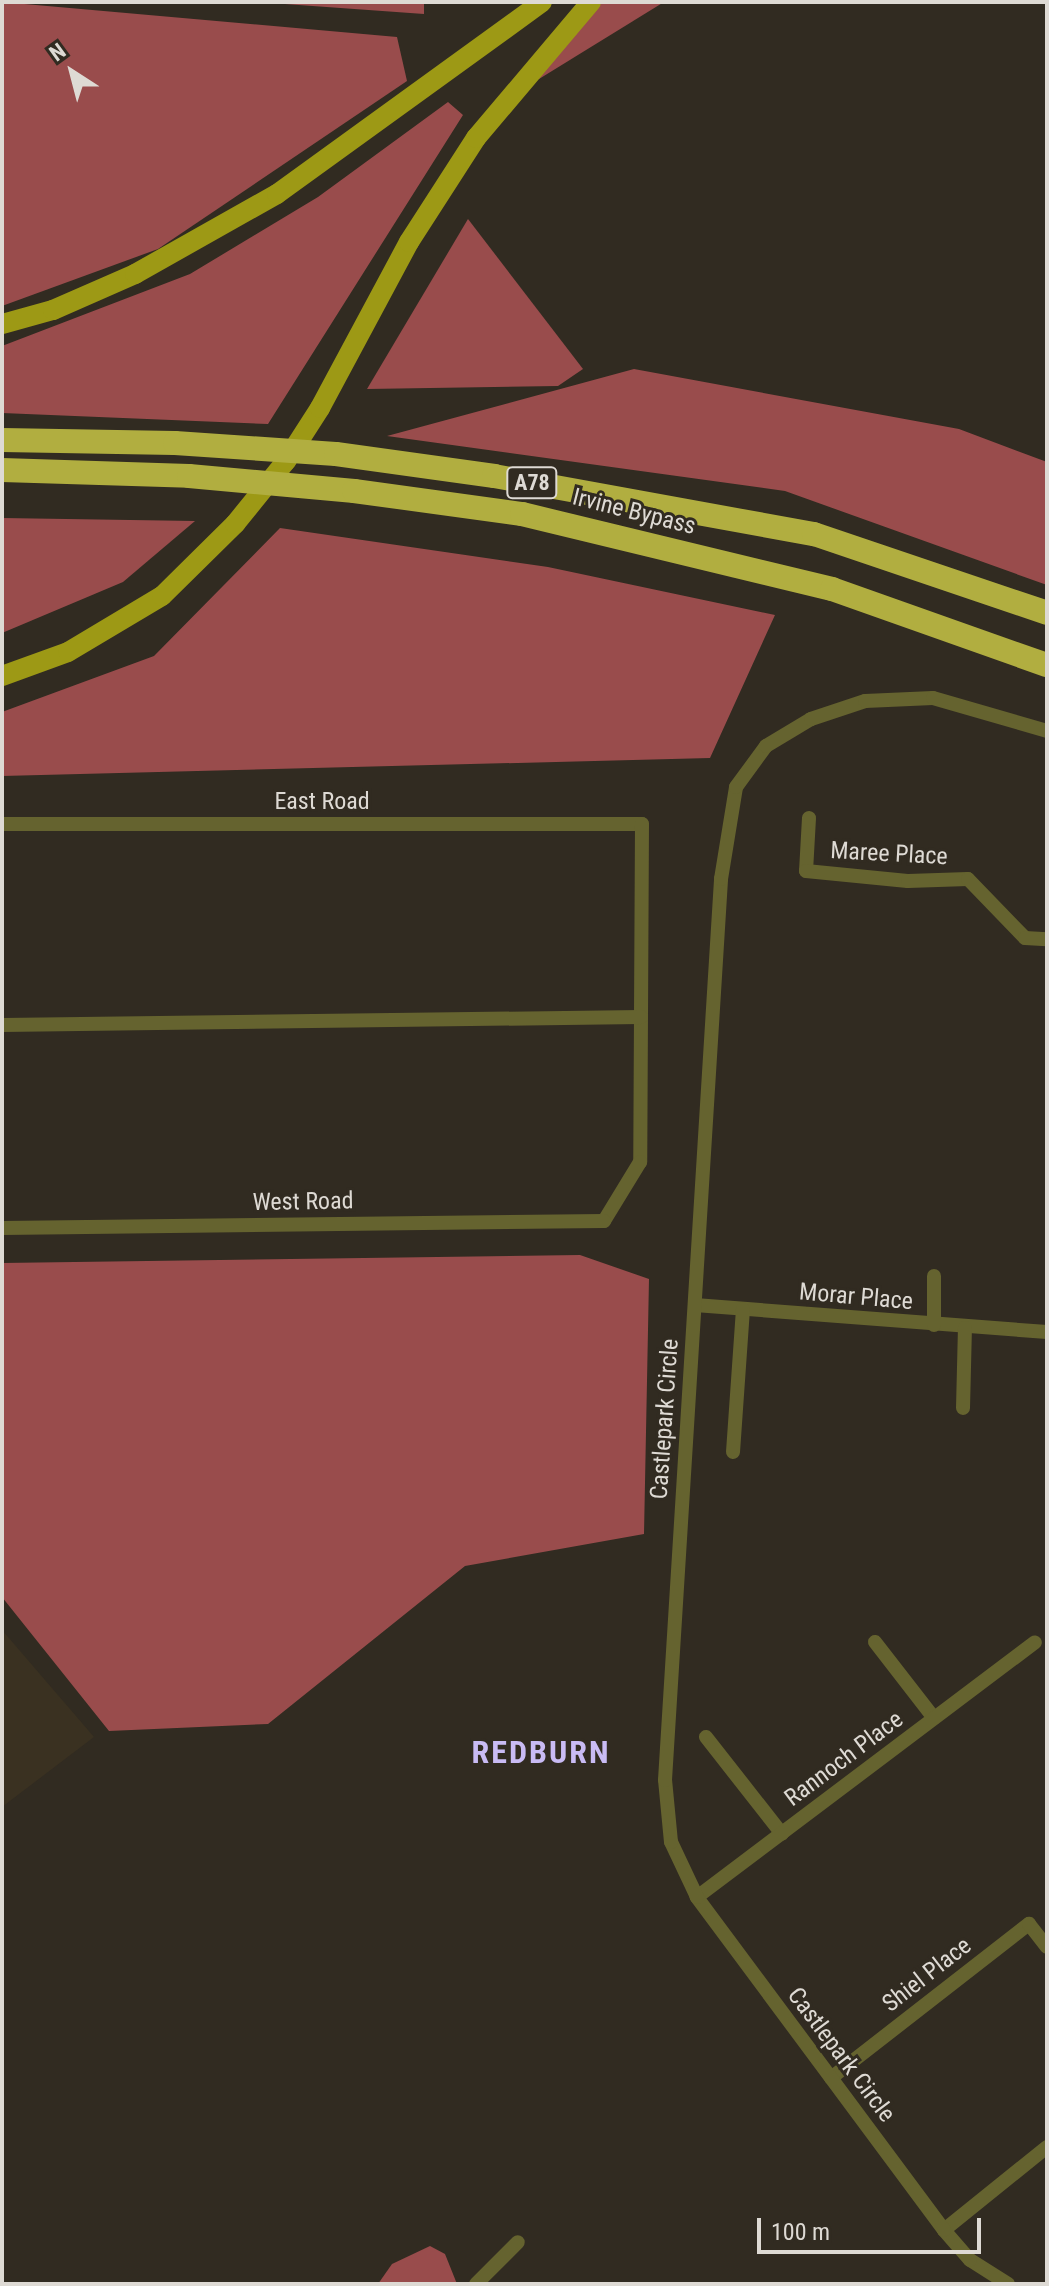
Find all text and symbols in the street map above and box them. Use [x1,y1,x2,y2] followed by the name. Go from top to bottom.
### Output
[32,32,112,112] north arrow
[45,38,70,66] text: N
[506,465,558,501] road number: A78
[569,483,699,541] street label: Irvine Bypass
[274,788,370,816] street label: East Road
[830,837,948,871] street label: Maree Place
[252,1187,354,1217] street label: West Road
[798,1278,914,1316] street label: Morar Place
[645,1338,685,1500] street label: Castlepark Circle
[779,1705,909,1813] street label: Rannoch Place
[472,1733,610,1771] district label: REDBURN
[877,1931,977,2019] street label: Shiel Place
[781,1982,901,2128] street label: Castlepark Circle
[761,2202,985,2252] scale bar
[771,2218,830,2246] text: 100 m

